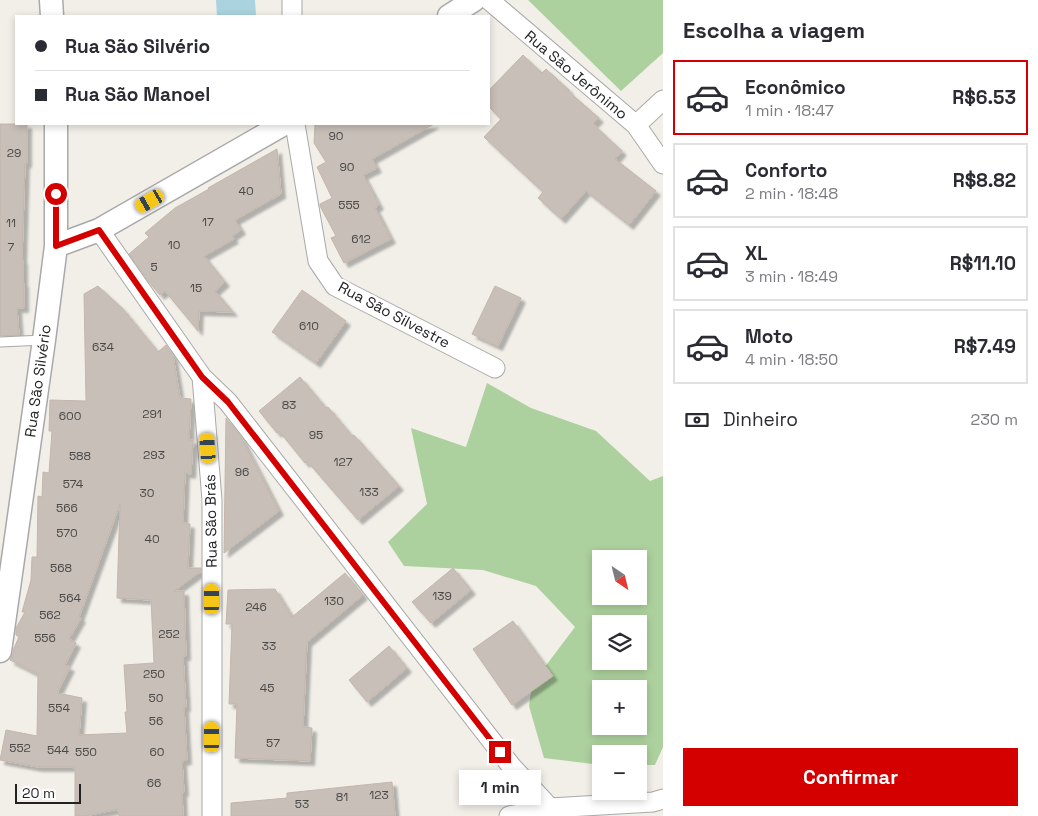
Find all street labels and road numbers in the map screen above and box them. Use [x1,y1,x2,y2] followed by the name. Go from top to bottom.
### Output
[521,26,632,123] street label: Rua São Jerônimo
[335,277,454,352] street label: Rua São Silvestre
[20,323,55,439] street label: Rua São Silvério
[200,474,221,568] street label: Rua São Brás

